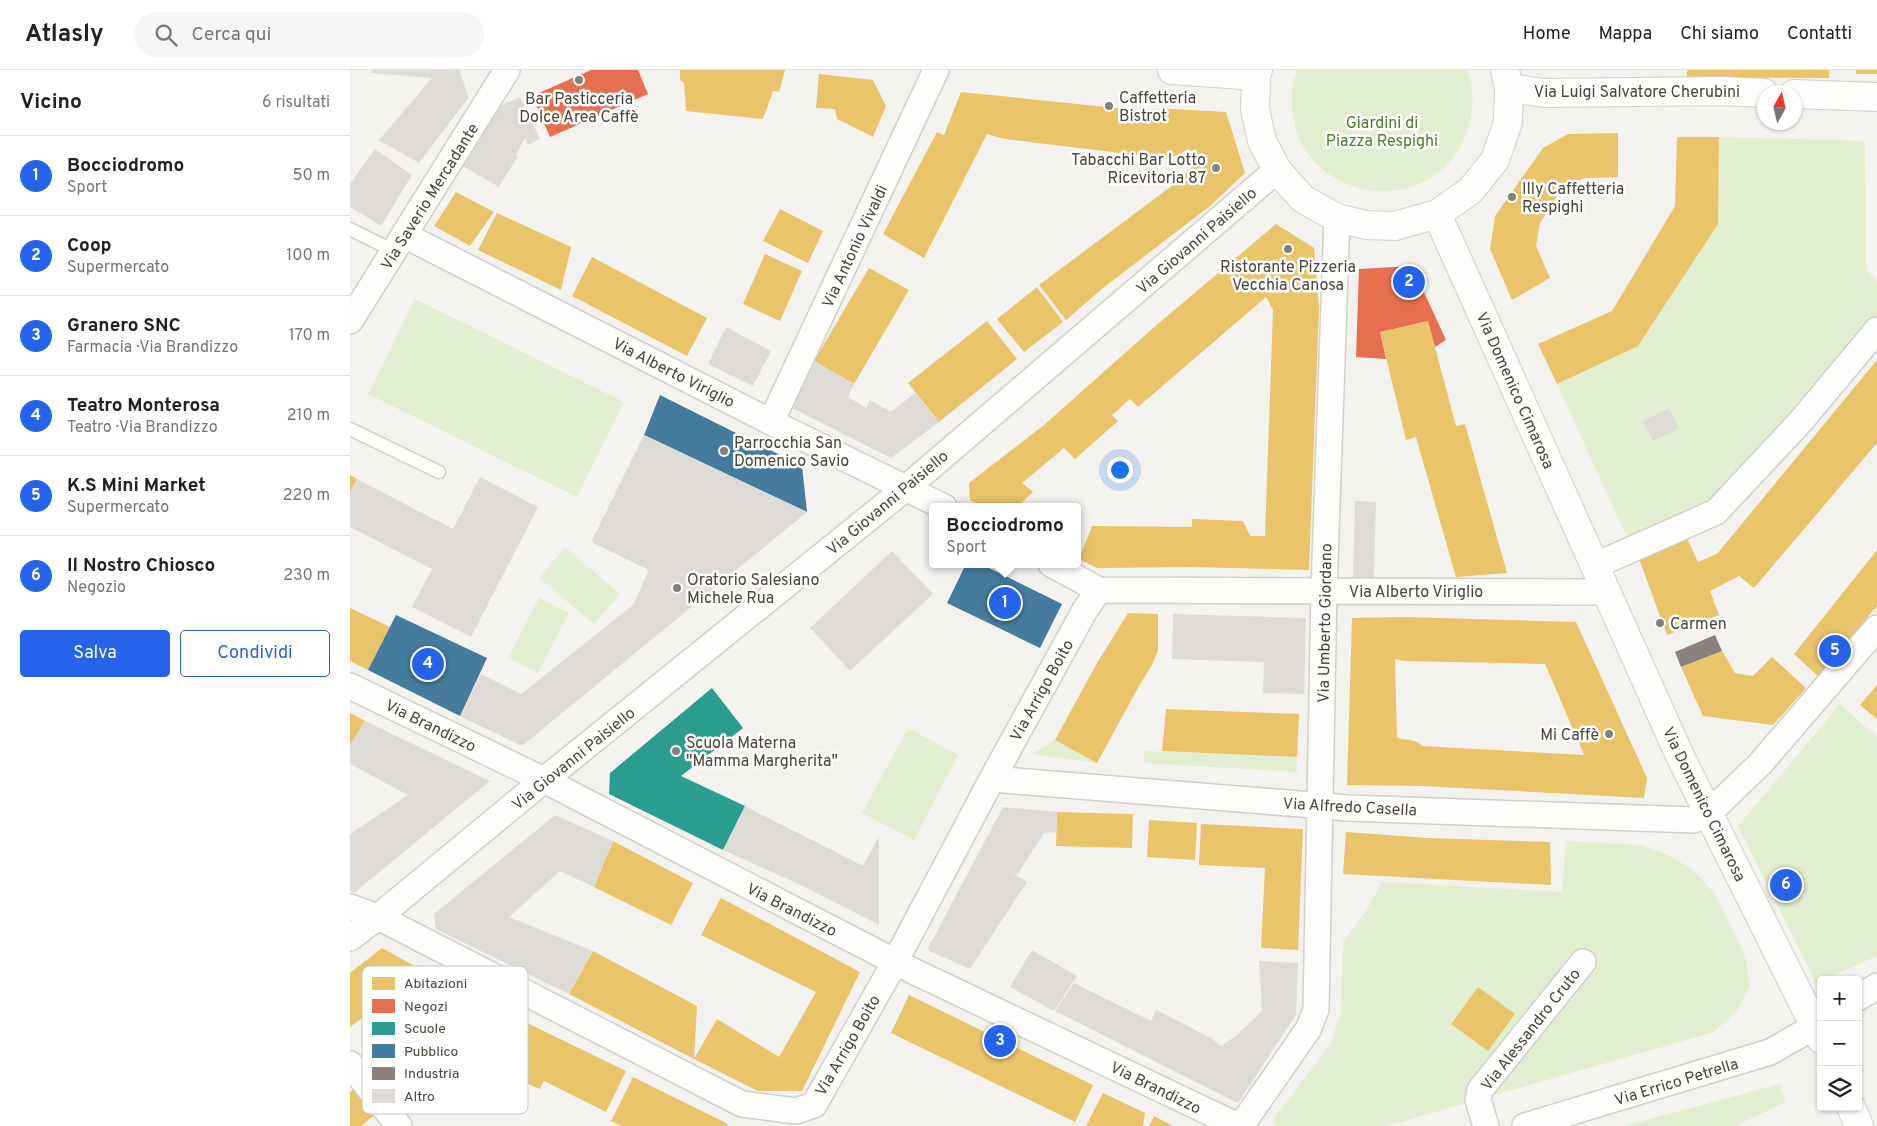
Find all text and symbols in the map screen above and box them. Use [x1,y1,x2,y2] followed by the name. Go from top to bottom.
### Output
[134,12,484,57] search box
[25,20,104,50] text: Atlasly
[152,21,180,49] icon: search
[192,23,271,47] text: Cerca qui
[1523,23,1571,46] text: Home
[1599,23,1652,46] text: Mappa
[1680,23,1759,46] text: Chi siamo
[1787,23,1852,46] text: Contatti
[573,74,585,86] marker: Bar Pasticceria Dolce Area Caffè
[1534,83,1740,103] street label: Via Luigi Salvatore Cherubini
[1757,85,1802,130] north arrow
[20,89,82,116] text: Vicino
[1119,89,1196,127] place label: Caffetteria Bistrot
[519,90,639,128] place label: Bar Pasticceria Dolce Area Caffè
[262,93,330,113] text: 6 risultati
[1103,100,1115,112] marker: Caffetteria Bistrot
[1326,114,1438,152] park label: Giardini di Piazza Respighi
[377,120,484,274] street label: Via Saverio Mercadante
[1071,151,1206,189] place label: Tabacchi Bar Lotto Ricevitoria 87
[67,154,184,178] text: Bocciodromo
[1210,162,1222,174] marker: Tabacchi Bar Lotto Ricevitoria 87
[33,166,39,186] text: 1
[293,166,330,186] text: 50 m
[67,178,107,198] text: Sport
[1522,180,1624,218] place label: Illy Caffetteria Respighi
[819,182,893,312] street label: Via Antonio Vivaldi
[1133,184,1262,299] street label: Via Giovanni Paisiello
[1506,191,1518,203] marker: Illy Caffetteria Respighi
[67,234,112,258] text: Coop
[1282,243,1294,255] marker: Ristorante Pizzeria Vecchia Canosa
[31,246,41,266] text: 2
[286,246,330,266] text: 100 m
[67,258,169,278] text: Supermercato
[1220,258,1356,296] place label: Ristorante Pizzeria Vecchia Canosa
[1393,263,1425,301] pin: 2
[1471,309,1558,472] street label: Via Domenico Cimarosa
[67,314,181,338] text: Granero SNC
[31,326,41,346] text: 3
[289,326,330,346] text: 170 m
[609,334,738,413] street label: Via Alberto Viriglio
[67,338,238,358] text: Farmacia · Via Brandizzo
[67,394,220,418] text: Teatro Monterosa
[31,406,41,426] text: 4
[287,406,330,426] text: 210 m
[67,418,218,438] text: Teatro · Via Brandizzo
[734,434,849,472] place label: Parrocchia San Domenico Savio
[718,445,730,457] marker: Parrocchia San Domenico Savio
[823,447,953,560] street label: Via Giovanni Paisiello
[1107,457,1133,483] your location
[67,474,206,498] text: K.S Mini Market
[31,486,41,506] text: 5
[283,486,330,506] text: 220 m
[67,498,169,518] text: Supermercato
[929,503,1081,568] popup
[946,514,1064,538] text: Bocciodromo
[946,538,987,558] text: Sport
[1315,543,1337,703] street label: Via Umberto Giordano
[67,554,215,578] text: Il Nostro Chiosco
[31,566,41,586] text: 6
[283,566,330,586] text: 230 m
[687,571,820,609] place label: Oratorio Salesiano Michele Rua
[67,578,126,598] text: Negozio
[671,582,683,594] marker: Oratorio Salesiano Michele Rua
[1349,583,1483,603] street label: Via Alberto Viriglio
[989,584,1021,622] pin: 1
[1670,615,1727,635] place label: Carmen
[1654,617,1666,629] marker: Carmen
[20,630,170,677] button: Salva
[180,630,330,677] button: Condividi
[1819,632,1851,670] pin: 5
[1007,637,1079,745] street label: Via Arrigo Boito
[412,645,444,683] pin: 4
[381,696,479,758] street label: Via Brandizzo
[509,704,640,815] street label: Via Giovanni Paisiello
[1657,724,1749,886] street label: Via Domenico Cimarosa
[1540,726,1599,746] place label: Mi Caffè
[1603,728,1615,740] marker: Mi Caffè
[686,734,838,772] place label: Scuola Materna "Mamma Margherita"
[670,745,682,757] marker: Scuola Materna "Mamma Margherita"
[1282,794,1417,821] street label: Via Alfredo Casella
[1770,866,1802,904] pin: 6
[742,879,840,942] street label: Via Brandizzo
[1478,965,1586,1095] street label: Via Alessandro Cruto
[362,966,528,1114] legend
[404,976,467,993] text: Abitazioni
[1817,976,1862,1111] map controls
[1817,976,1862,1021] button: +
[812,992,886,1100] street label: Via Arrigo Boito
[404,999,448,1016] text: Negozi
[404,1021,446,1038] text: Scuole
[1817,1021,1862,1066] button: −
[984,1022,1016,1060] pin: 3
[404,1044,459,1061] text: Pubblico
[1612,1055,1741,1111] street label: Via Errico Petrella
[1106,1058,1204,1120] street label: Via Brandizzo
[404,1066,459,1083] text: Industria
[1817,1066,1862,1111] button: layers
[404,1089,435,1106] text: Altro

